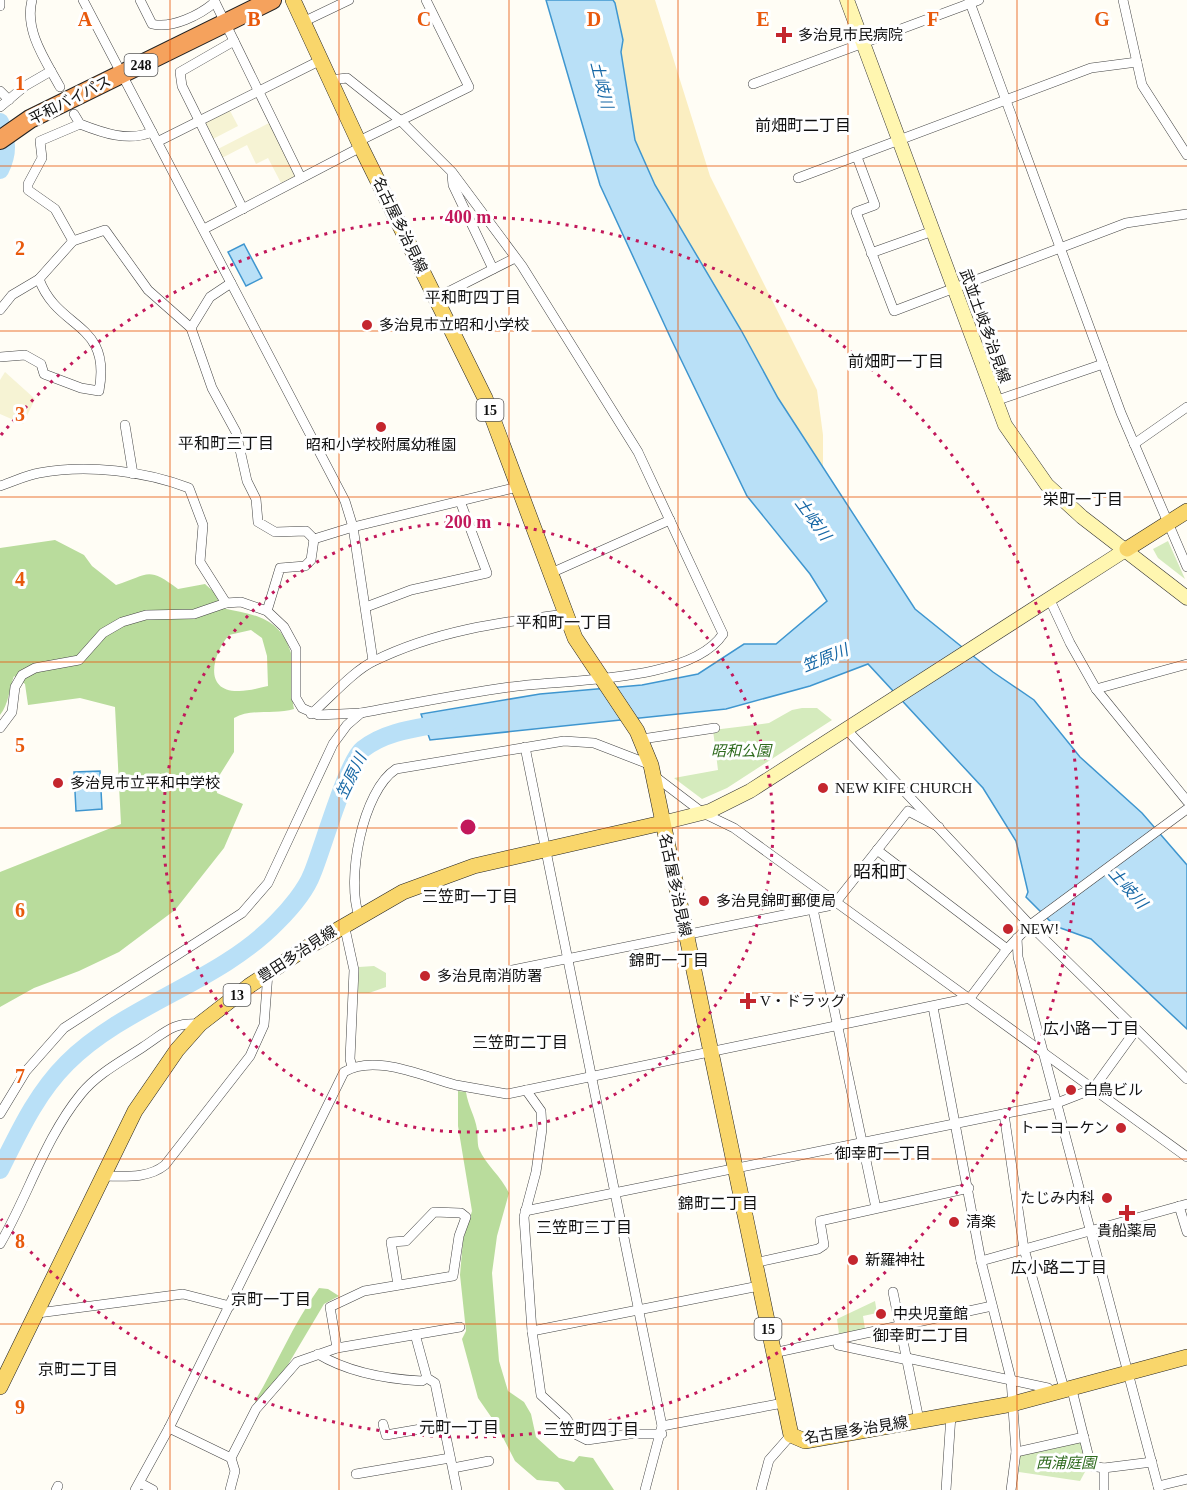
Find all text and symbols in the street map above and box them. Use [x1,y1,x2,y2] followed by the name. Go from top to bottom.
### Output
[78,8,93,30] text: A
[247,8,261,30] text: B
[417,8,431,30] text: C
[587,8,601,30] text: D
[756,8,770,30] text: E
[927,8,939,30] text: F
[1094,8,1110,30] text: G
[775,26,793,44] marker: 多治見市民病院
[798,27,903,43] place label: 多治見市民病院
[124,54,158,76] road number: 248
[588,60,617,112] water label: 土岐川
[15,72,25,94] text: 1
[26,73,114,127] street label: 平和バイパス
[755,117,851,134] district label: 前畑町二丁目
[370,174,430,276] street label: 名古屋多治見線
[445,207,491,227] text: 400 m
[15,237,25,259] text: 2
[957,267,1013,385] street label: 武並土岐多治見線
[425,289,521,306] district label: 平和町四丁目
[379,317,529,333] place label: 多治見市立昭和小学校
[360,318,374,332] marker: 多治見市立昭和小学校
[848,353,944,370] district label: 前畑町一丁目
[476,399,504,421] road number: 15
[15,403,25,425] text: 3
[374,420,388,434] marker: 昭和小学校附属幼稚園
[178,435,274,452] district label: 平和町三丁目
[306,436,456,453] place label: 昭和小学校附属幼稚園
[1043,491,1123,508] district label: 栄町一丁目
[792,495,835,545] water label: 土岐川
[445,512,491,532] text: 200 m
[15,568,25,590] text: 4
[516,614,612,631] district label: 平和町一丁目
[800,640,852,675] water label: 笠原川
[15,734,25,756] text: 5
[711,743,773,759] park label: 昭和公園
[333,749,370,801] water label: 笠原川
[70,775,220,791] place label: 多治見市立平和中学校
[51,776,65,790] marker: 多治見市立平和中学校
[835,780,972,796] place label: NEW KIFE CHURCH
[816,781,830,795] marker: NEW KIFE CHURCH
[458,817,478,837] centre of rings
[656,832,694,938] street label: 名古屋多治見線
[853,862,907,882] district label: 昭和町
[1106,864,1152,913] water label: 土岐川
[422,888,518,905] district label: 三笠町一丁目
[716,892,836,909] place label: 多治見錦町郵便局
[697,894,711,908] marker: 多治見錦町郵便局
[15,899,25,921] text: 6
[1020,921,1059,937] place label: NEW!
[1001,922,1015,936] marker: NEW!
[255,923,339,985] street label: 豊田多治見線
[629,952,709,969] district label: 錦町一丁目
[437,968,542,984] place label: 多治見南消防署
[418,969,432,983] marker: 多治見南消防署
[224,984,250,1006] road number: 13
[760,993,846,1009] place label: V・ドラッグ
[741,994,755,1008] marker: V・ドラッグ
[1043,1020,1139,1037] district label: 広小路一丁目
[472,1034,568,1051] district label: 三笠町二丁目
[15,1065,25,1087] text: 7
[1083,1082,1143,1098] place label: 白鳥ビル
[1064,1083,1078,1097] marker: 白鳥ビル
[1019,1120,1109,1136] place label: トーヨーケン
[1114,1121,1128,1135] marker: トーヨーケン
[835,1145,931,1162] district label: 御幸町一丁目
[1020,1190,1095,1206] place label: たじみ内科
[1100,1191,1114,1205] marker: たじみ内科
[678,1195,758,1212] district label: 錦町二丁目
[1120,1206,1134,1220] marker: 貴船薬局
[966,1214,996,1230] place label: 清楽
[947,1215,961,1229] marker: 清楽
[536,1219,632,1236] district label: 三笠町三丁目
[1097,1223,1157,1239] place label: 貴船薬局
[15,1230,25,1252] text: 8
[865,1252,925,1268] place label: 新羅神社
[846,1253,860,1267] marker: 新羅神社
[1011,1259,1107,1276] district label: 広小路二丁目
[231,1291,311,1308] district label: 京町一丁目
[893,1306,968,1322] place label: 中央児童館
[874,1307,888,1321] marker: 中央児童館
[754,1318,782,1340] road number: 15
[873,1327,969,1344] district label: 御幸町二丁目
[38,1361,118,1378] district label: 京町二丁目
[15,1396,25,1418] text: 9
[803,1414,909,1446] street label: 名古屋多治見線
[419,1419,499,1436] district label: 元町一丁目
[543,1421,639,1438] district label: 三笠町四丁目
[1036,1455,1098,1471] park label: 西浦庭園

